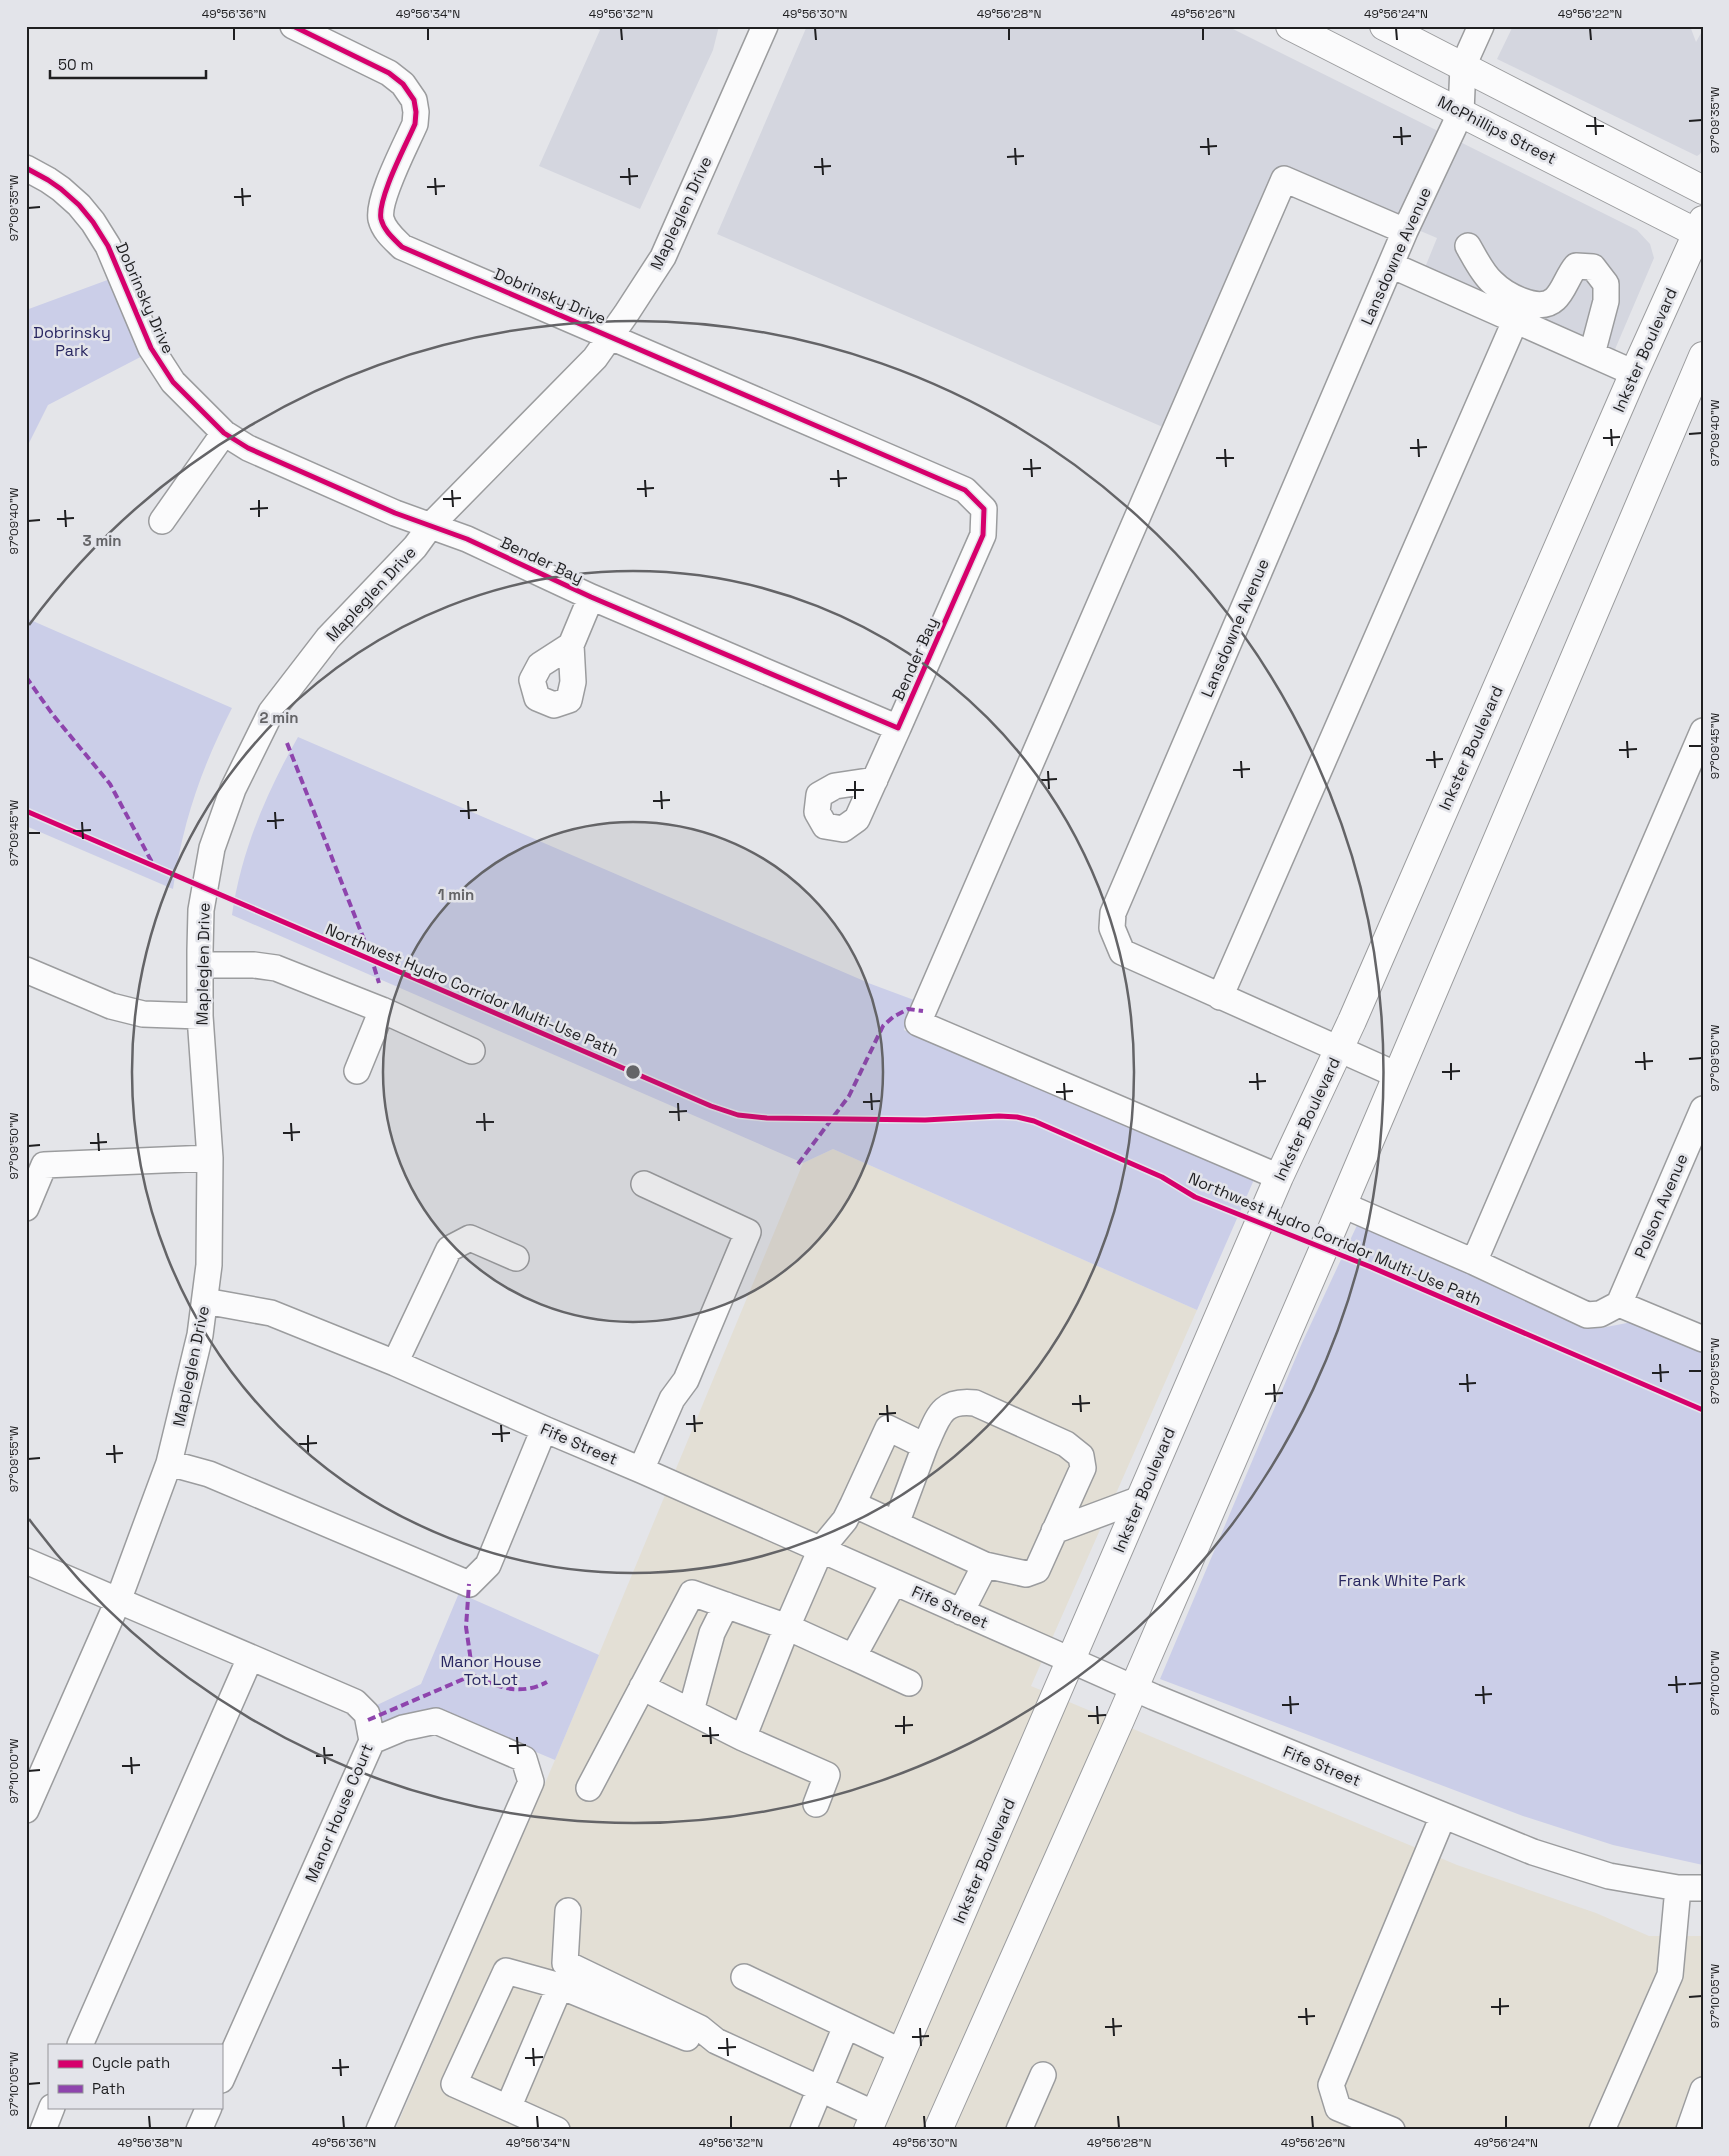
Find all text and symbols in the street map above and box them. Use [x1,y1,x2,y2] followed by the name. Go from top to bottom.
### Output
[202,6,266,22] text: 49°56'36"N
[396,6,460,22] text: 49°56'34"N
[589,6,653,22] text: 49°56'32"N
[783,6,847,22] text: 49°56'30"N
[977,6,1041,22] text: 49°56'28"N
[1171,6,1235,22] text: 49°56'26"N
[1364,6,1428,22] text: 49°56'24"N
[1558,6,1622,22] text: 49°56'22"N
[50,48,206,80] scale bar
[58,55,93,74] text: 50 m
[1707,86,1723,153] text: 97°09'35"W
[1434,91,1560,169] street label: McPhillips Street
[646,153,716,273] street label: Mapleglen Drive
[6,174,22,241] text: 97°09'35"W
[1356,184,1436,328] street label: Lansdowne Avenue
[111,239,179,357] street label: Dobrinsky Drive
[491,263,609,329] street label: Dobrinsky Drive
[1608,285,1682,415] street label: Inkster Boulevard
[33,322,111,361] park label: Dobrinsky Park
[1707,399,1723,466] text: 97°09'40"W
[6,487,22,554] text: 97°09'40"W
[83,531,121,550] text: 3 min
[497,532,587,588] street label: Bender Bay
[321,542,421,646] street label: Mapleglen Drive
[1196,555,1274,701] street label: Lansdowne Avenue
[887,614,943,704] street label: Bender Bay
[1434,683,1508,813] street label: Inkster Boulevard
[260,708,298,727] text: 2 min
[1707,712,1723,779] text: 97°09'45"W
[6,799,22,866] text: 97°09'45"W
[438,885,474,904] text: 1 min
[191,902,215,1026] street label: Mapleglen Drive
[322,919,622,1061] street label: Northwest Hydro Corridor Multi-Use Path
[1707,1024,1723,1092] text: 97°09'50"W
[1269,1054,1345,1184] street label: Inkster Boulevard
[624,1063,642,1081] centre of rings
[6,1112,22,1180] text: 97°09'50"W
[1630,1150,1692,1262] street label: Polson Avenue
[1185,1168,1485,1310] street label: Northwest Hydro Corridor Multi-Use Path
[168,1304,214,1428] street label: Mapleglen Drive
[1707,1337,1723,1404] text: 97°09'55"W
[537,1418,621,1470] street label: Fife Street
[1108,1424,1180,1556] street label: Inkster Boulevard
[6,1425,22,1492] text: 97°09'55"W
[1338,1570,1466,1591] park label: Frank White Park
[908,1581,992,1633] street label: Fife Street
[1707,1650,1723,1716] text: 97°10'00"W
[441,1651,541,1690] park label: Manor House Tot Lot
[6,1738,22,1804] text: 97°10'00"W
[300,1741,378,1885] street label: Manor House Court
[1280,1741,1364,1791] street label: Fife Street
[948,1795,1020,1927] street label: Inkster Boulevard
[1707,1963,1723,2028] text: 97°10'05"W
[48,2044,222,2108] legend
[6,2051,22,2116] text: 97°10'05"W
[92,2053,170,2072] text: Cycle path
[92,2079,125,2098] text: Path
[118,2135,182,2151] text: 49°56'38"N
[312,2135,376,2151] text: 49°56'36"N
[506,2135,570,2151] text: 49°56'34"N
[699,2135,763,2151] text: 49°56'32"N
[893,2135,957,2151] text: 49°56'30"N
[1087,2135,1151,2151] text: 49°56'28"N
[1281,2135,1345,2151] text: 49°56'26"N
[1474,2135,1538,2151] text: 49°56'24"N

